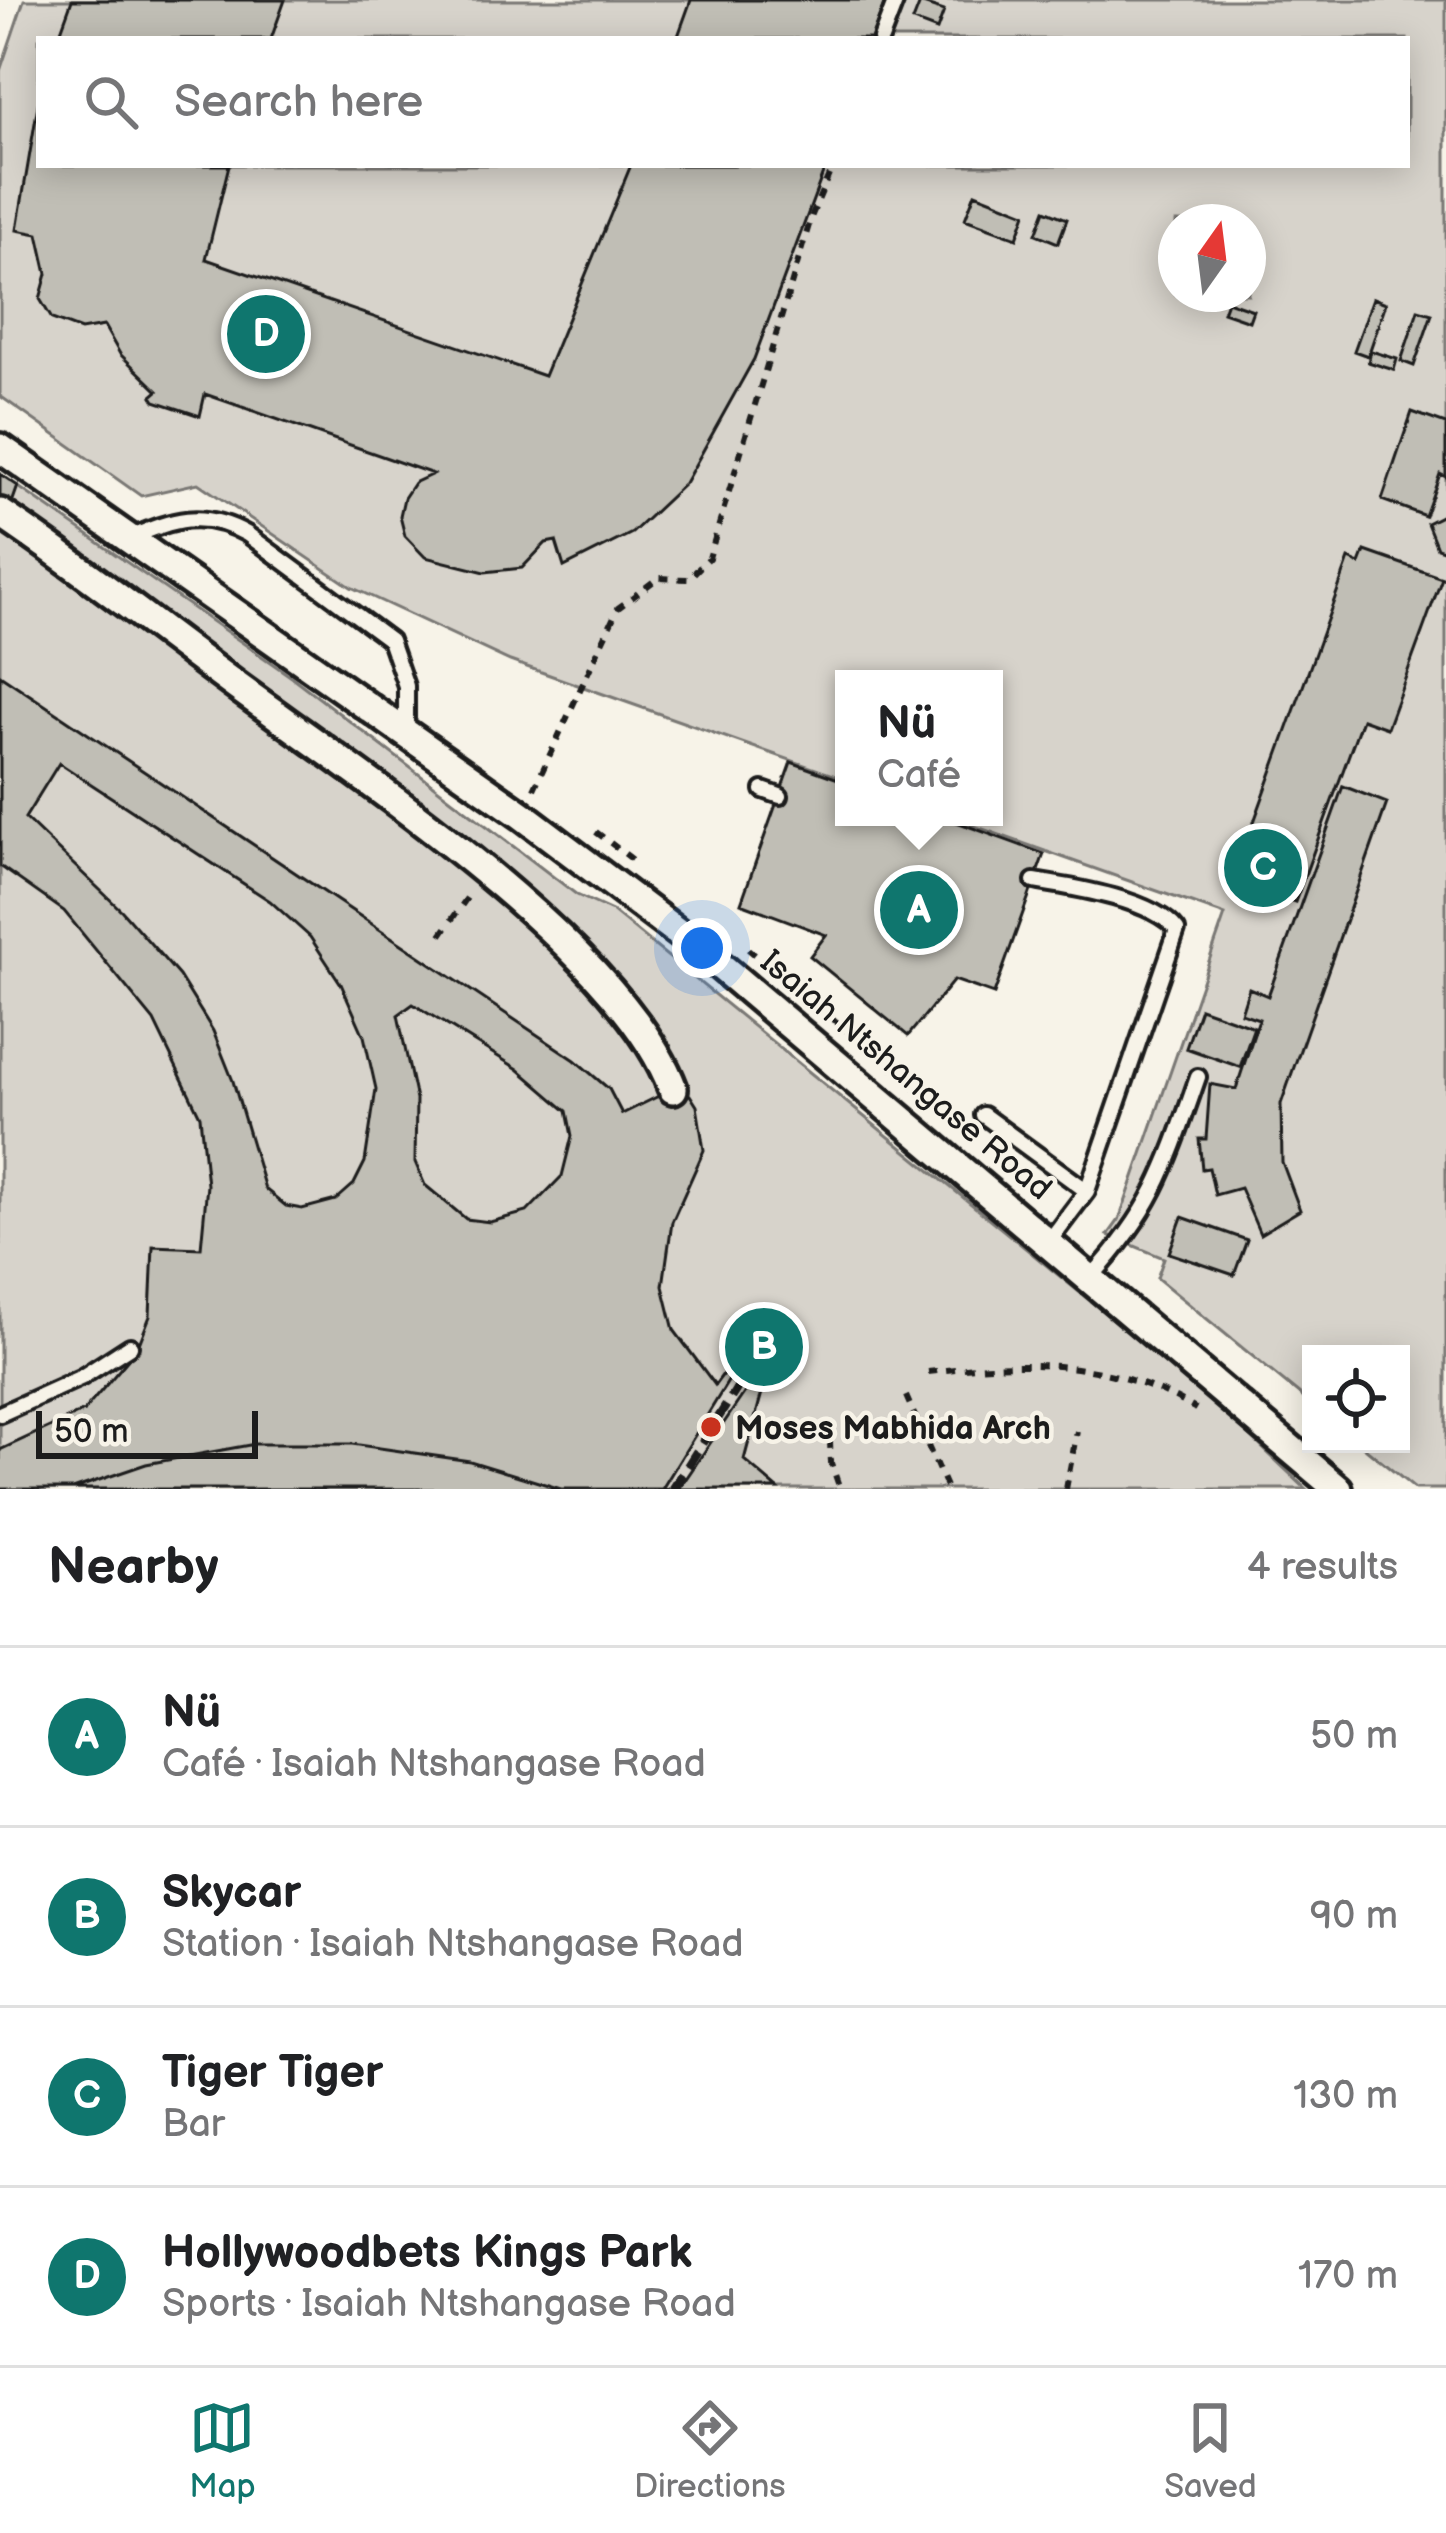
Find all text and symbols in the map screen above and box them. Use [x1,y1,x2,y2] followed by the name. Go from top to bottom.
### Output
[36,36,1410,168] search box
[78,69,144,135] icon: search
[174,75,423,130] text: Search here
[1158,204,1266,312] north arrow
[227,289,305,379] pin: D
[835,670,1003,826] popup
[877,697,936,752] text: Nü
[877,752,961,799] text: Café
[1224,823,1302,913] pin: C
[880,865,958,955] pin: A
[672,918,732,978] your location
[752,942,1059,1209] street label: Isaiah Ntshangase Road
[725,1302,803,1392] pin: B
[1302,1345,1410,1453] map controls
[1302,1345,1410,1453] button: locate
[36,1405,258,1458] scale bar
[735,1409,1051,1449] place label: Moses Mabhida Arch
[54,1412,129,1452] text: 50 m
[698,1414,724,1440] marker: Moses Mabhida Arch
[48,1537,219,1598] text: Nearby
[1247,1544,1398,1591] text: 4 results
[162,1686,221,1741] text: Nü
[75,1713,99,1760] text: A
[1310,1713,1398,1760] text: 50 m
[162,1741,706,1788] text: Café · Isaiah Ntshangase Road
[162,1866,301,1921] text: Skycar
[73,1893,101,1940] text: B
[1310,1893,1398,1940] text: 90 m
[162,1921,744,1968] text: Station · Isaiah Ntshangase Road
[162,2046,383,2101] text: Tiger Tiger
[73,2073,101,2120] text: C
[1293,2073,1398,2120] text: 130 m
[162,2101,225,2148] text: Bar
[162,2226,692,2281] text: Hollywoodbets Kings Park
[73,2253,101,2300] text: D
[1298,2253,1398,2300] text: 170 m
[162,2281,736,2328] text: Sports · Isaiah Ntshangase Road
[189,2395,256,2507] tab: Map
[634,2395,786,2507] tab: Directions
[1164,2395,1257,2507] tab: Saved

